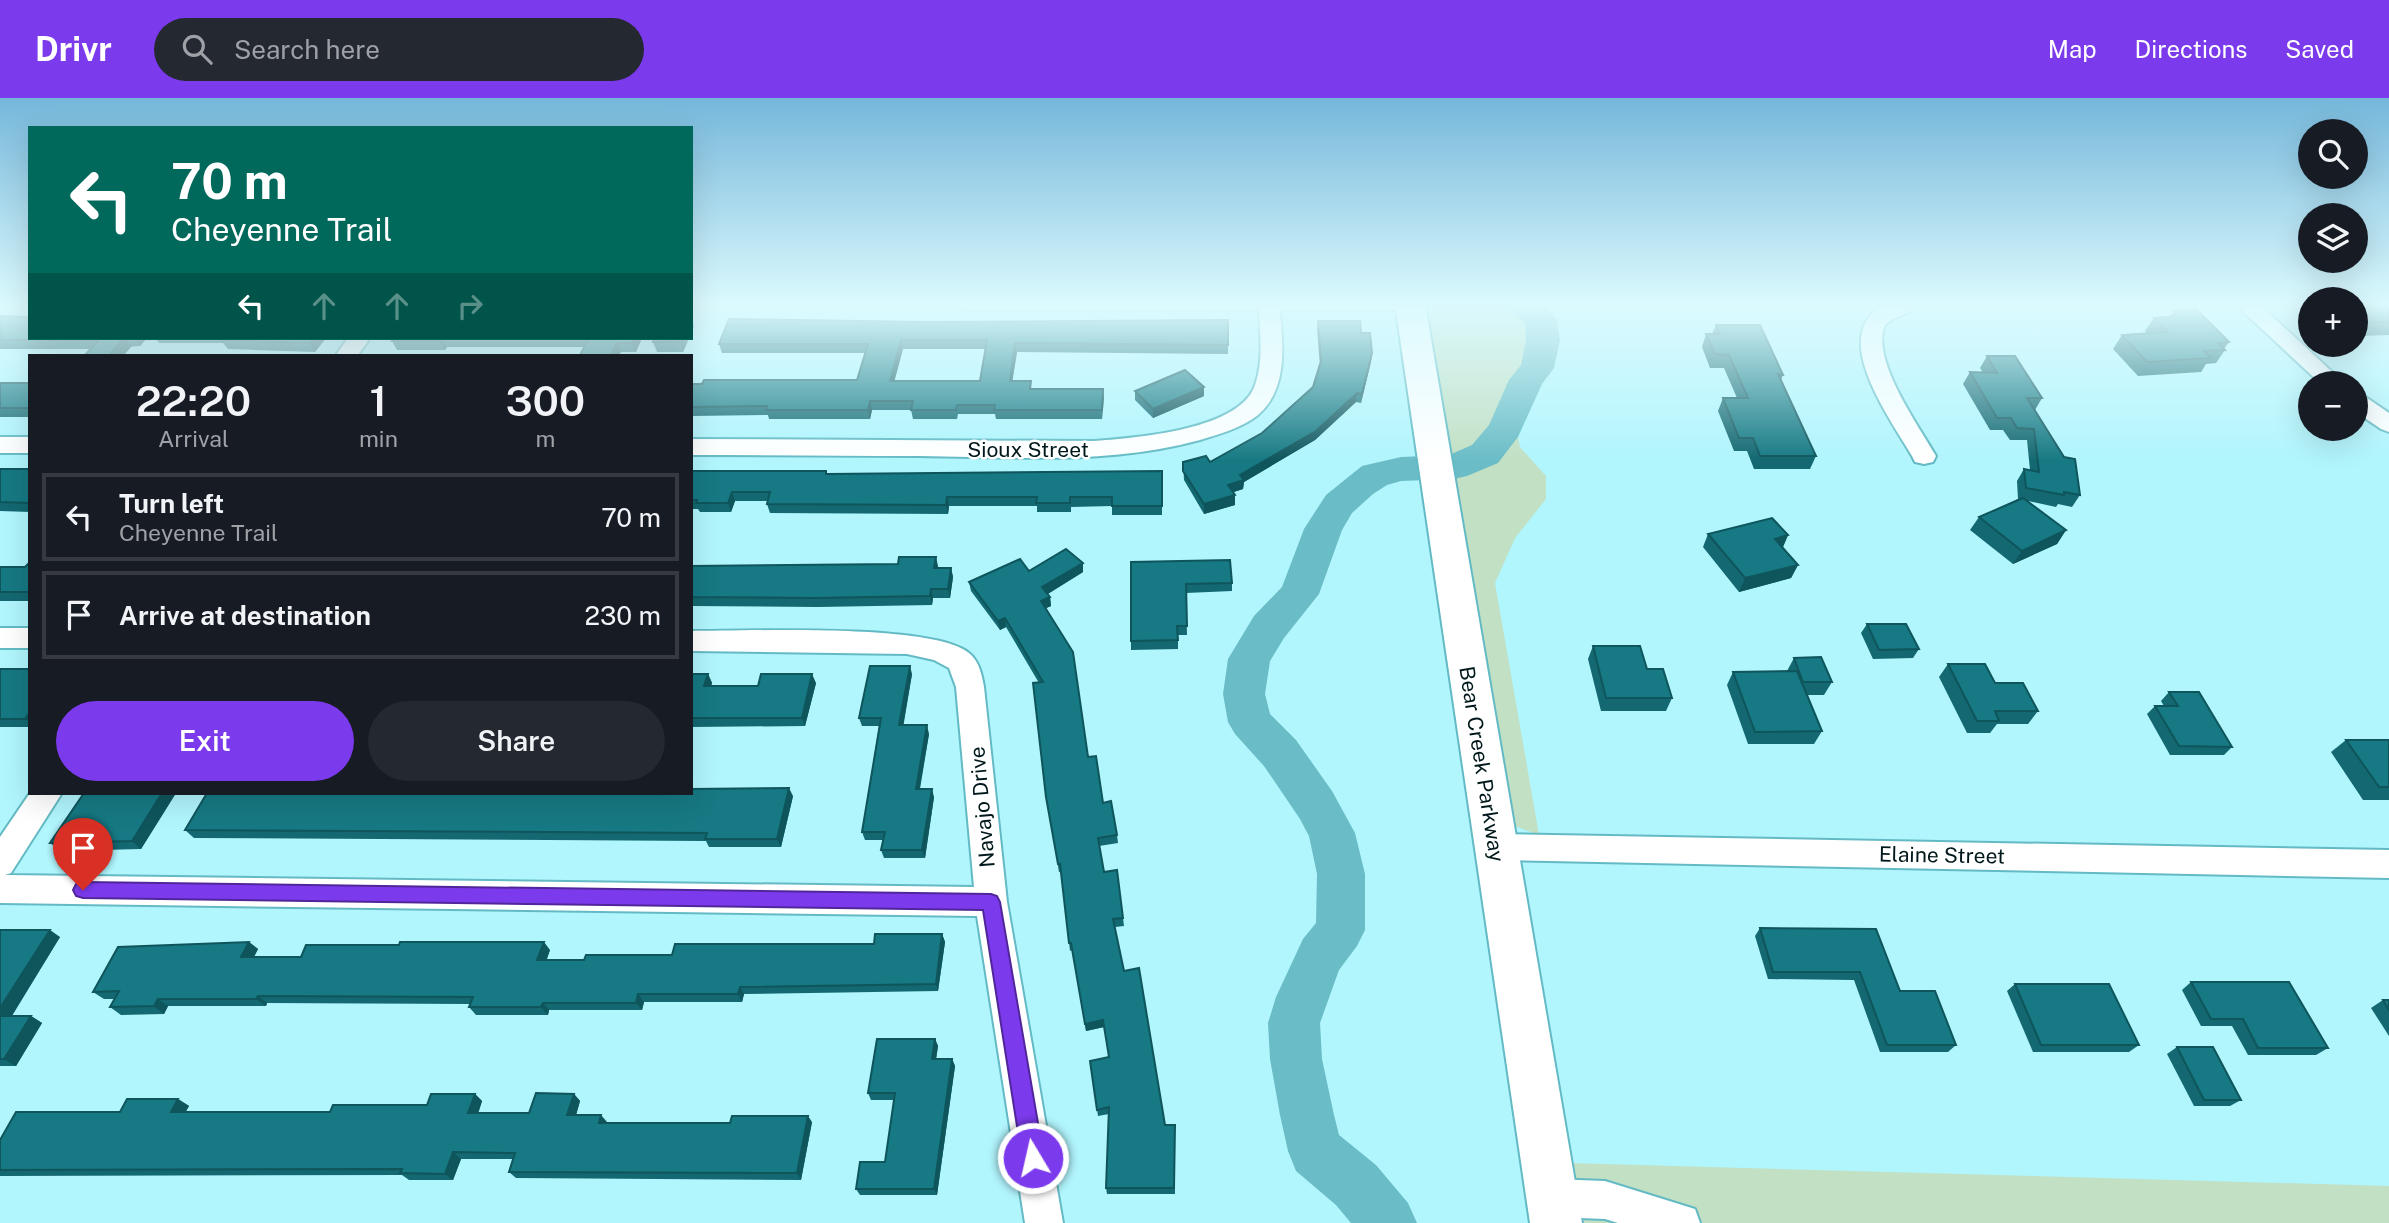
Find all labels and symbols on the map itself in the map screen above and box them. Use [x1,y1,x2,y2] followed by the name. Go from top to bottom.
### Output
[967,437,1089,462] street label: Sioux Street
[1454,664,1510,864] street label: Bear Creek Parkway
[964,745,1000,869] street label: Navajo Drive
[53,818,113,890] pin
[1879,841,2005,869] street label: Elaine Street
[996,1121,1070,1195] position arrow

